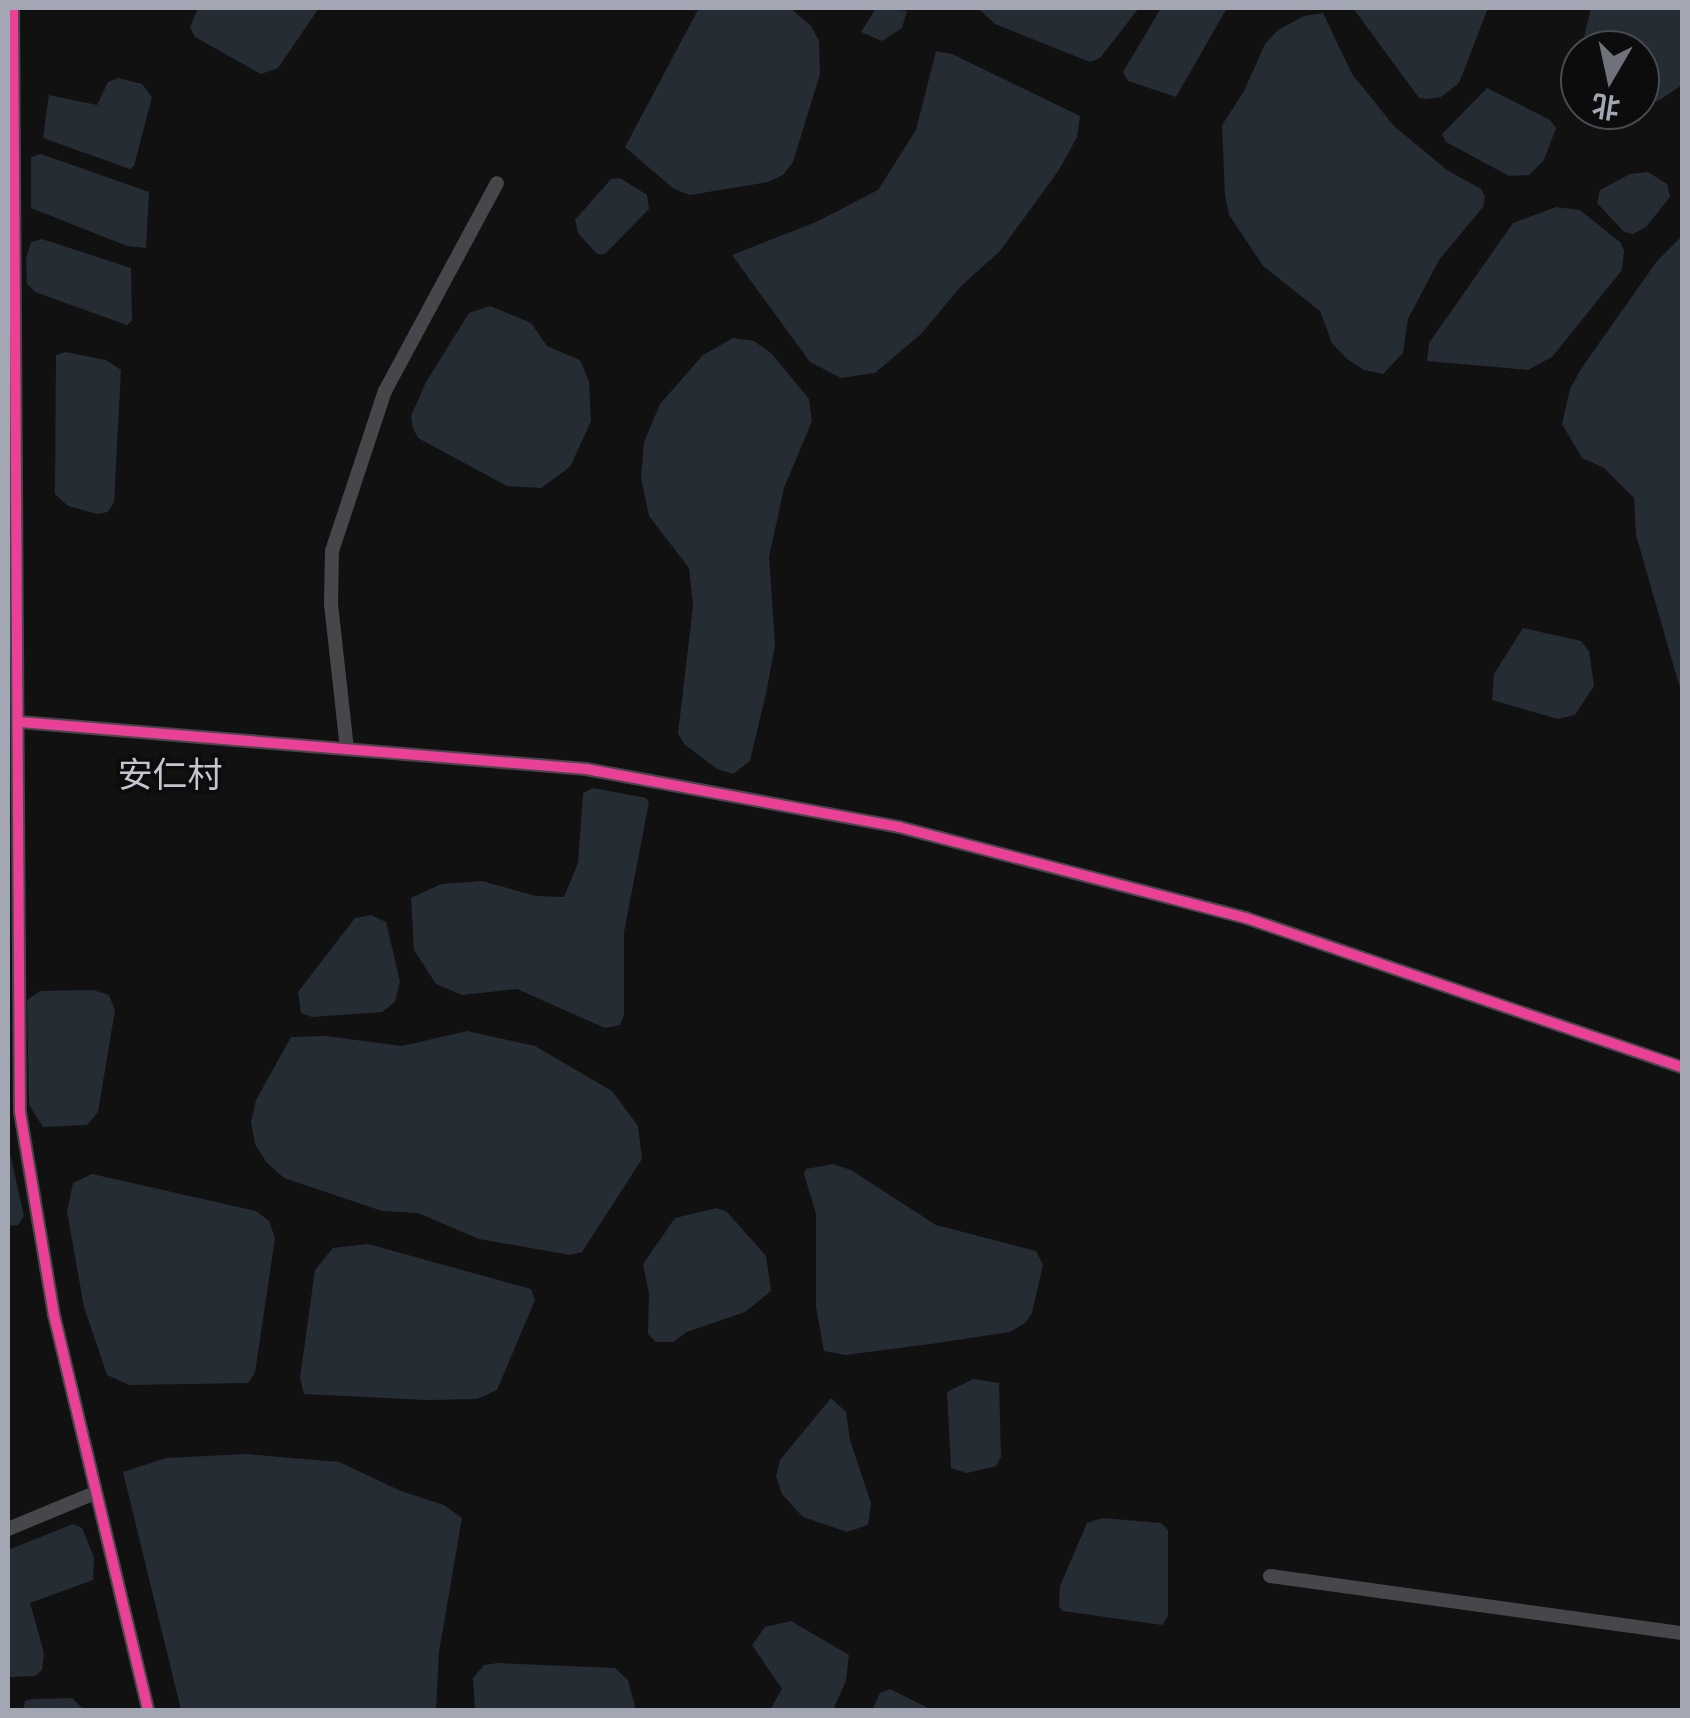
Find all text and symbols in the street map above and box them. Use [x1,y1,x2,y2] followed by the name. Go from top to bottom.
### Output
[1560,30,1660,130] north arrow
[1589,89,1622,127] text: 北
[118,752,222,794] district label: 安仁村

